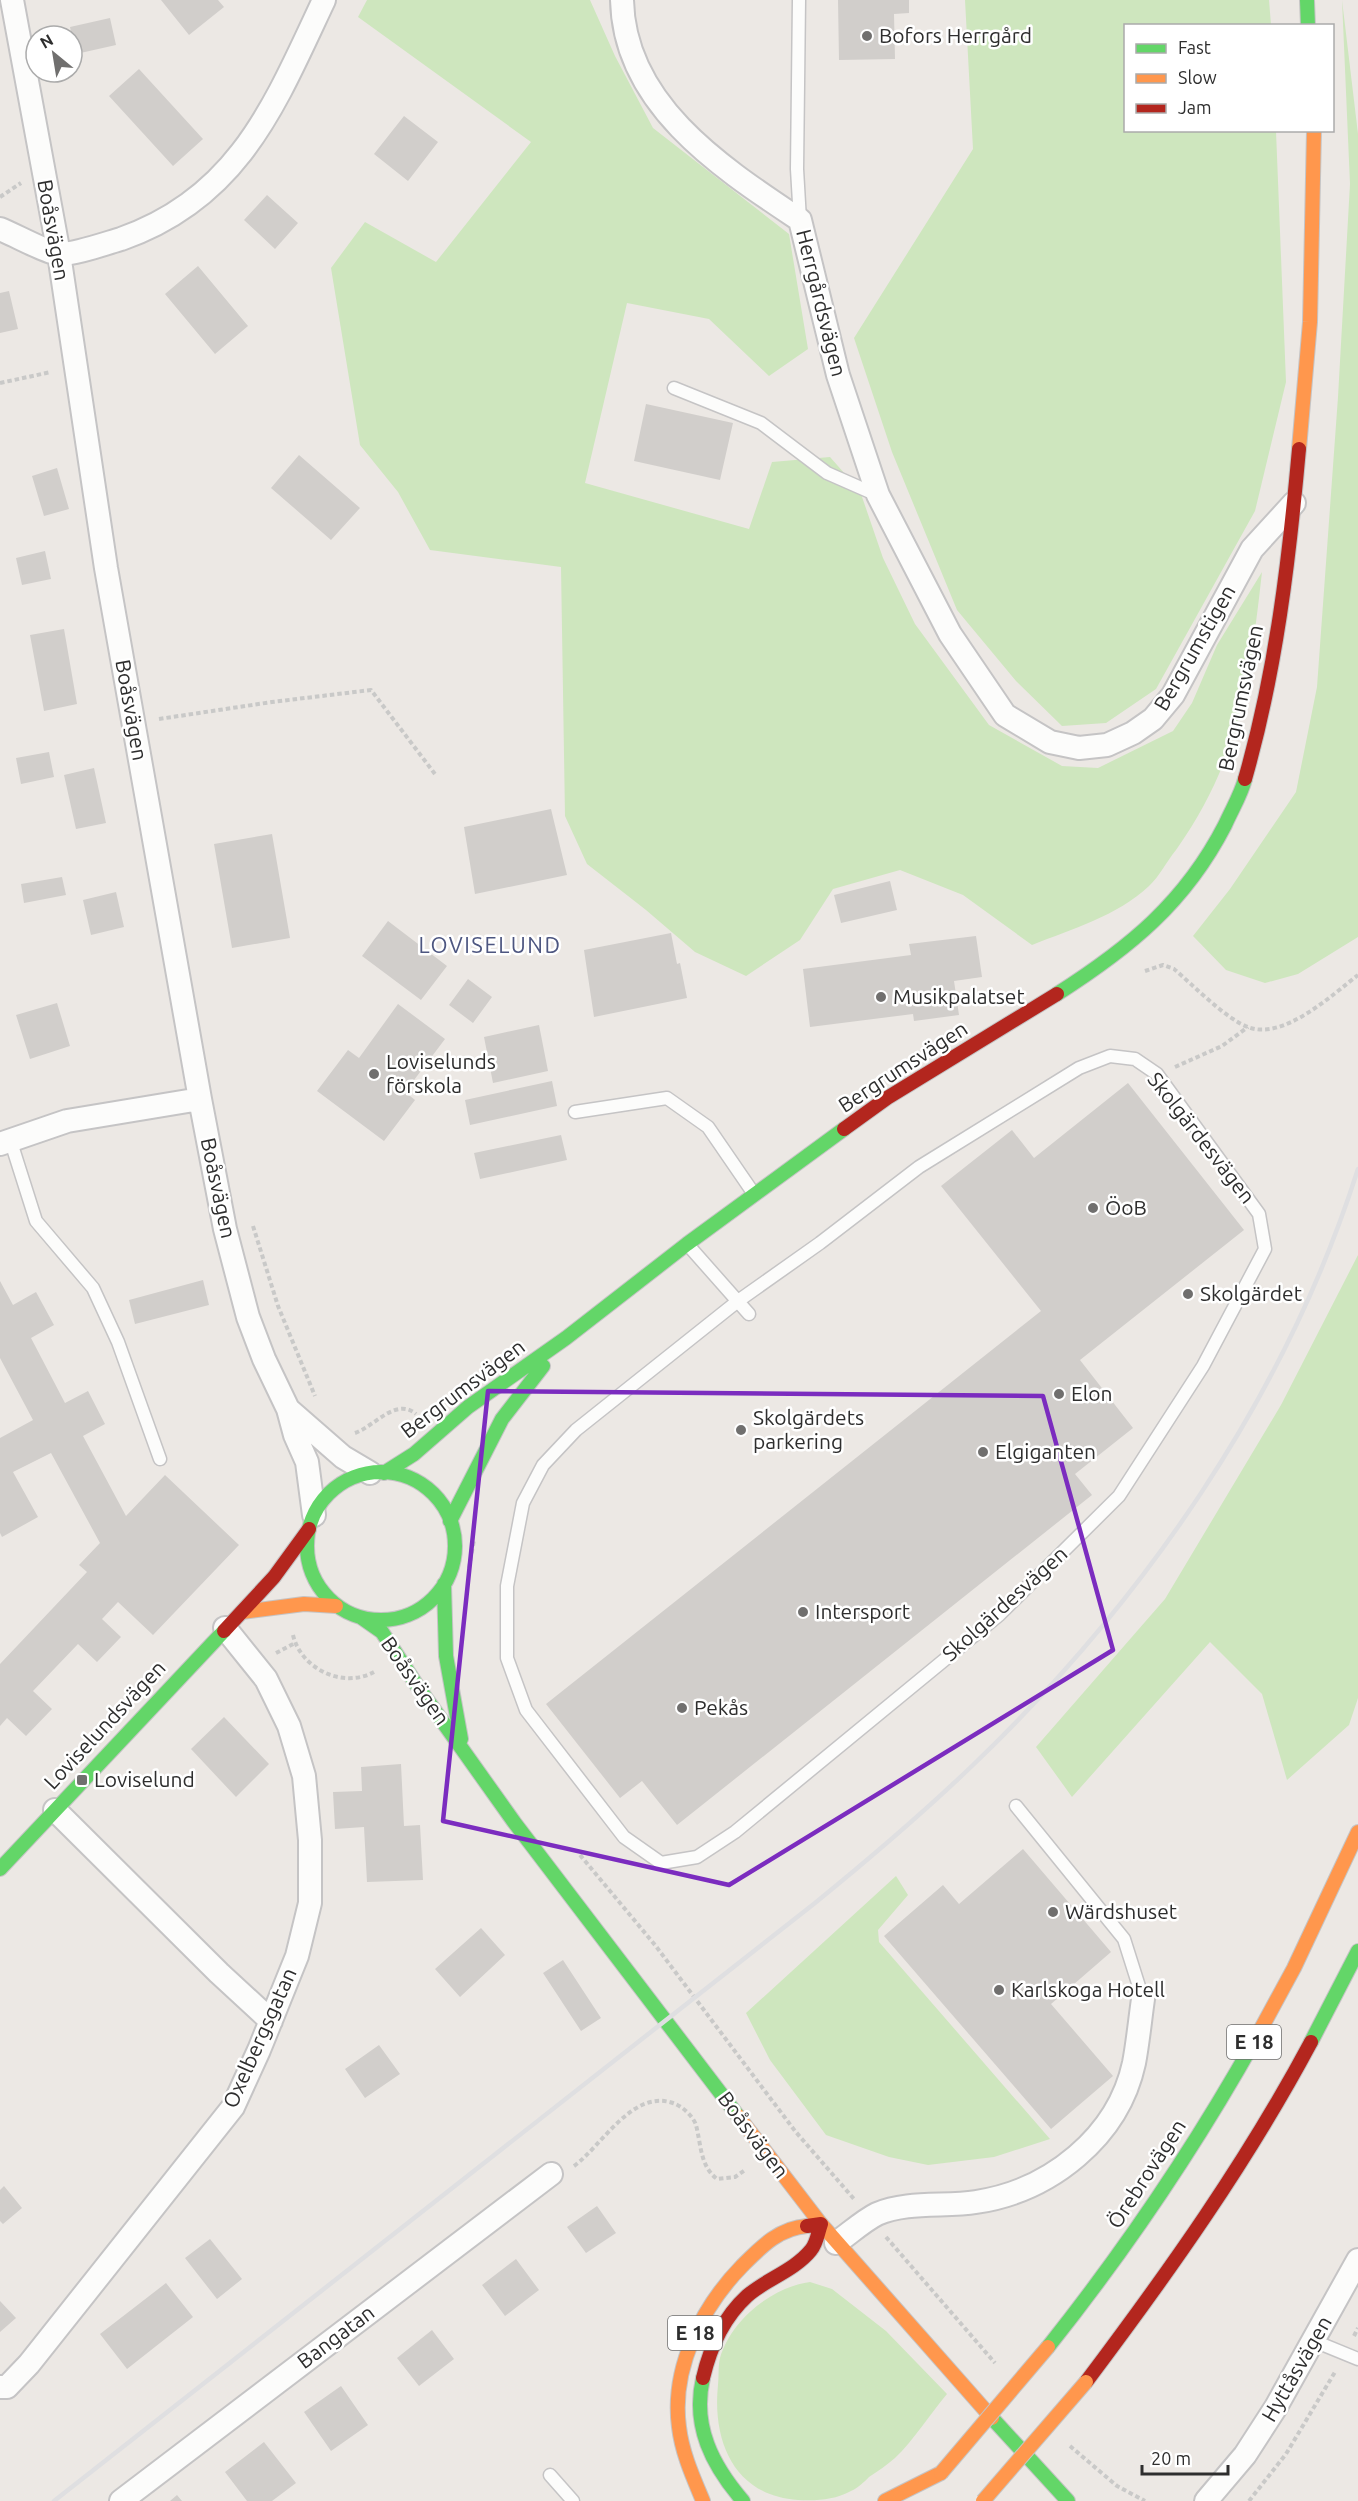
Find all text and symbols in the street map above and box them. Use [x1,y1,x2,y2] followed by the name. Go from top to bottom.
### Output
[879,23,1032,47] place label: Bofors Herrgård
[24,24,84,84] north arrow
[1124,24,1334,132] legend
[860,29,874,43] marker: Bofors Herrgård
[37,30,56,52] text: N
[1178,37,1211,57] text: Fast
[1178,67,1217,87] text: Slow
[1178,97,1212,117] text: Jam
[33,177,75,282] street label: Boåsvägen
[792,227,852,379] street label: Herrgårdsvägen
[1148,580,1240,715] street label: Bergrumstigen
[1213,623,1267,773] street label: Bergrumsvägen
[111,657,153,762] street label: Boåsvägen
[418,932,562,957] district label: LOVISELUND
[893,984,1025,1008] place label: Musikpalatset
[874,990,888,1004] marker: Musikpalatset
[834,1016,971,1117] street label: Bergrumsvägen
[386,1049,496,1097] place label: Loviselunds förskola
[367,1067,381,1081] marker: Loviselunds förskola
[1143,1067,1260,1208] street label: Skolgärdesvägen
[197,1135,241,1240] street label: Boåsvägen
[1105,1195,1147,1219] place label: ÖoB
[1086,1201,1100,1215] marker: ÖoB
[1200,1281,1302,1305] place label: Skolgärdet
[1181,1287,1195,1301] marker: Skolgärdet
[396,1334,529,1443] street label: Bergrumsvägen
[1071,1381,1113,1405] place label: Elon
[1052,1387,1066,1401] marker: Elon
[753,1405,864,1453] place label: Skolgärdets parkering
[734,1423,748,1437] marker: Skolgärdets parkering
[995,1439,1096,1463] place label: Elgiganten
[976,1445,990,1459] marker: Elgiganten
[937,1541,1072,1666] street label: Skolgärdesvägen
[815,1599,910,1623] place label: Intersport
[796,1605,810,1619] marker: Intersport
[377,1632,455,1729] street label: Boåsvägen
[39,1656,171,1794] street label: Loviselundsvägen
[694,1695,748,1719] place label: Pekås
[675,1701,689,1715] marker: Pekås
[94,1767,195,1793] place label: Loviselund
[75,1773,89,1787] marker: Loviselund
[1065,1899,1177,1923] place label: Wärdshuset
[1046,1905,1060,1919] marker: Wärdshuset
[217,1964,301,2111] street label: Oxelbergsgatan
[1011,1977,1165,2001] place label: Karlskoga Hotell
[992,1983,1006,1997] marker: Karlskoga Hotell
[1227,2025,1281,2059] road number: E 18
[713,2086,794,2182] street label: Boåsvägen
[1102,2115,1190,2232] street label: Örebrovägen
[292,2300,379,2373] street label: Bangatan
[1256,2311,1336,2426] street label: Hyttåsvägen
[668,2316,722,2350] road number: E 18
[1142,2438,1228,2476] scale bar
[1151,2448,1191,2468] text: 20 m

